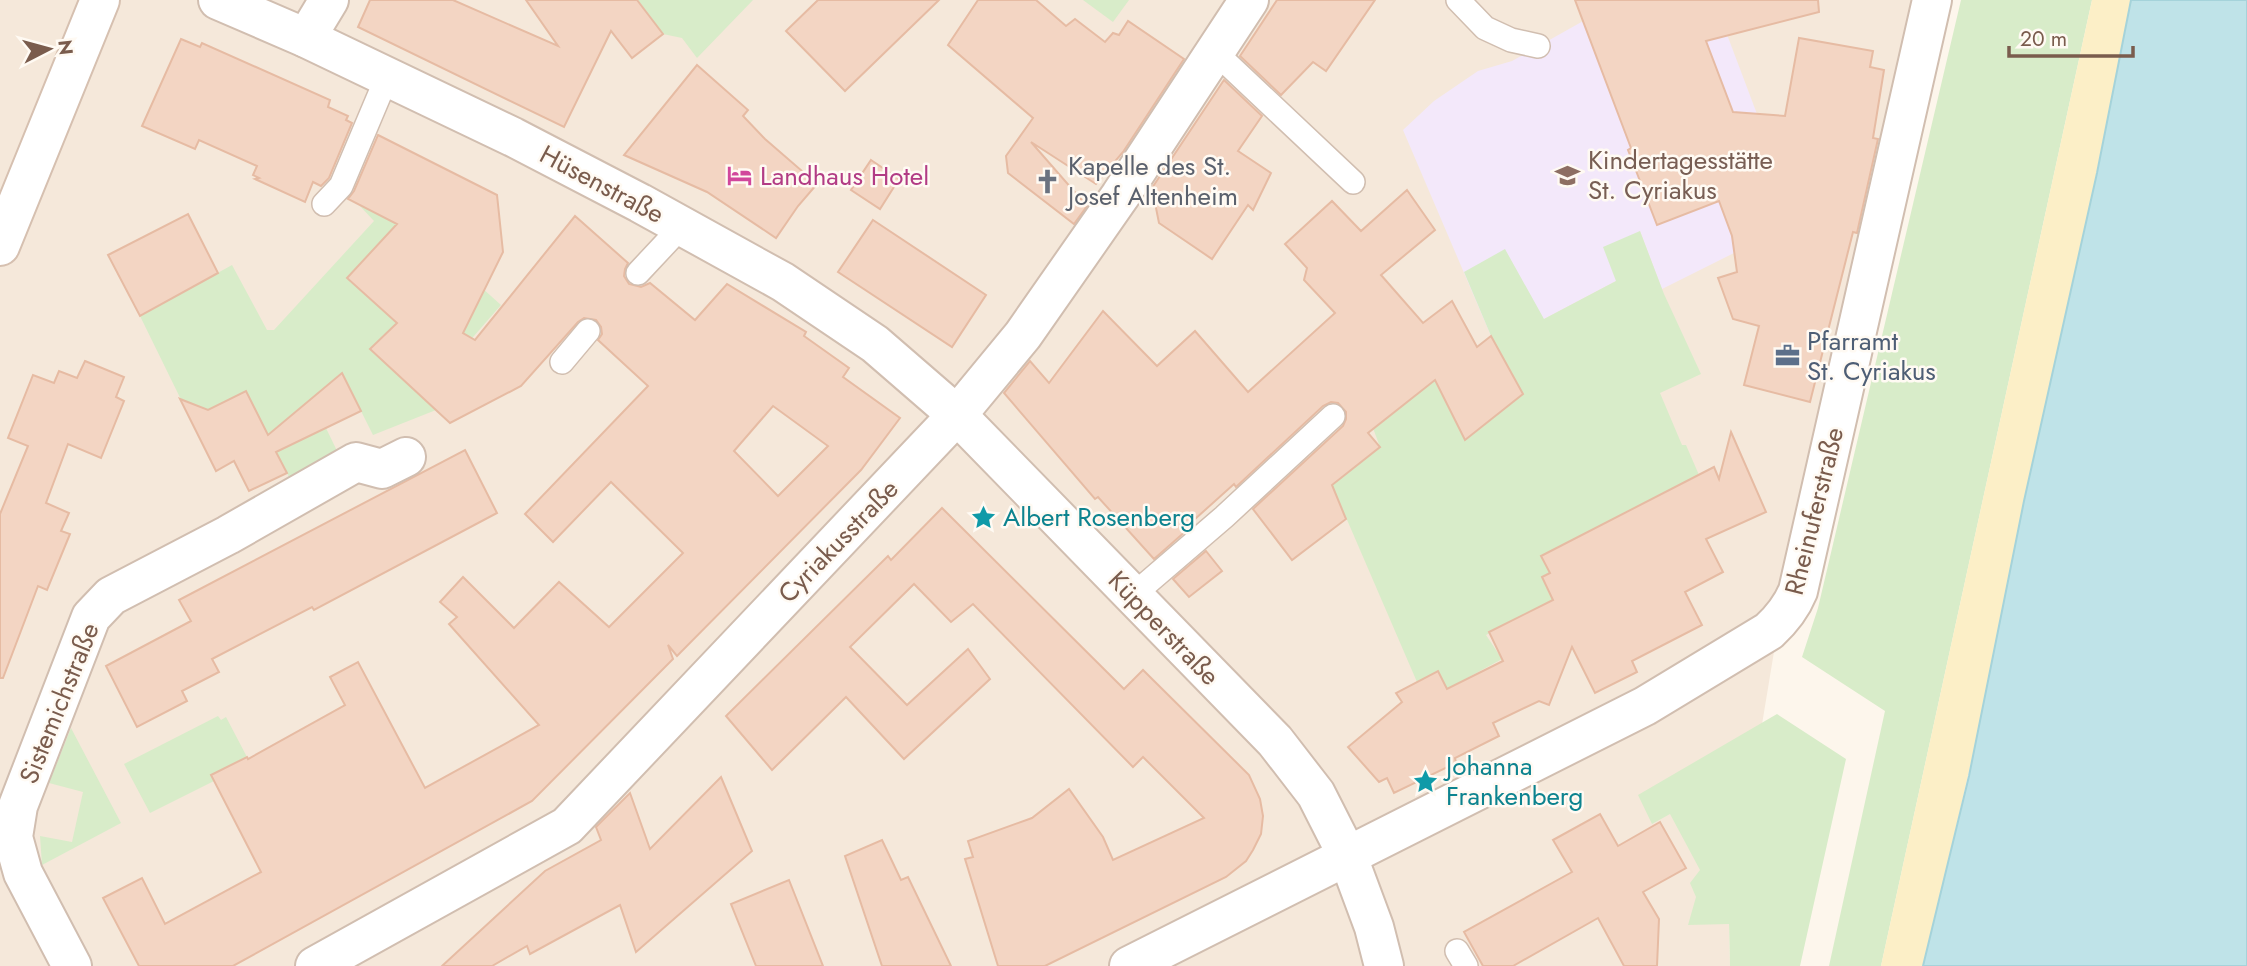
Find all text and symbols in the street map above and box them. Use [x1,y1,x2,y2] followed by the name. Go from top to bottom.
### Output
[14,14,84,84] north arrow
[2009,14,2133,58] scale bar
[2020,24,2067,54] text: 20 m
[51,38,80,56] text: N
[533,135,671,233] street label: Hüsenstraße
[1588,141,1773,209] place label: Kindertagesstätte St. Cyriakus
[1065,147,1238,215] place label: Kapelle des St. Josef Altenheim
[760,157,929,195] place label: Landhaus Hotel
[1554,161,1582,189] school or university icon: Kindertagesstätte St. Cyriakus
[726,162,754,190] hotel icon: Landhaus Hotel
[1034,167,1062,195] church icon: Kapelle des St. Josef Altenheim
[1807,322,1936,390] place label: Pfarramt St. Cyriakus
[1773,342,1801,370] office icon: Pfarramt St. Cyriakus
[1775,423,1853,599] street label: Rheinuferstraße
[769,471,907,611] street label: Cyriakusstraße
[1003,498,1195,536] place label: Albert Rosenberg
[969,503,997,531] place icon: Albert Rosenberg
[1099,562,1229,694] street label: Küpperstraße
[9,617,109,789] street label: Sistemichstraße
[1443,747,1583,815] place label: Johanna Frankenberg
[1412,767,1440,795] place icon: Johanna Frankenberg

